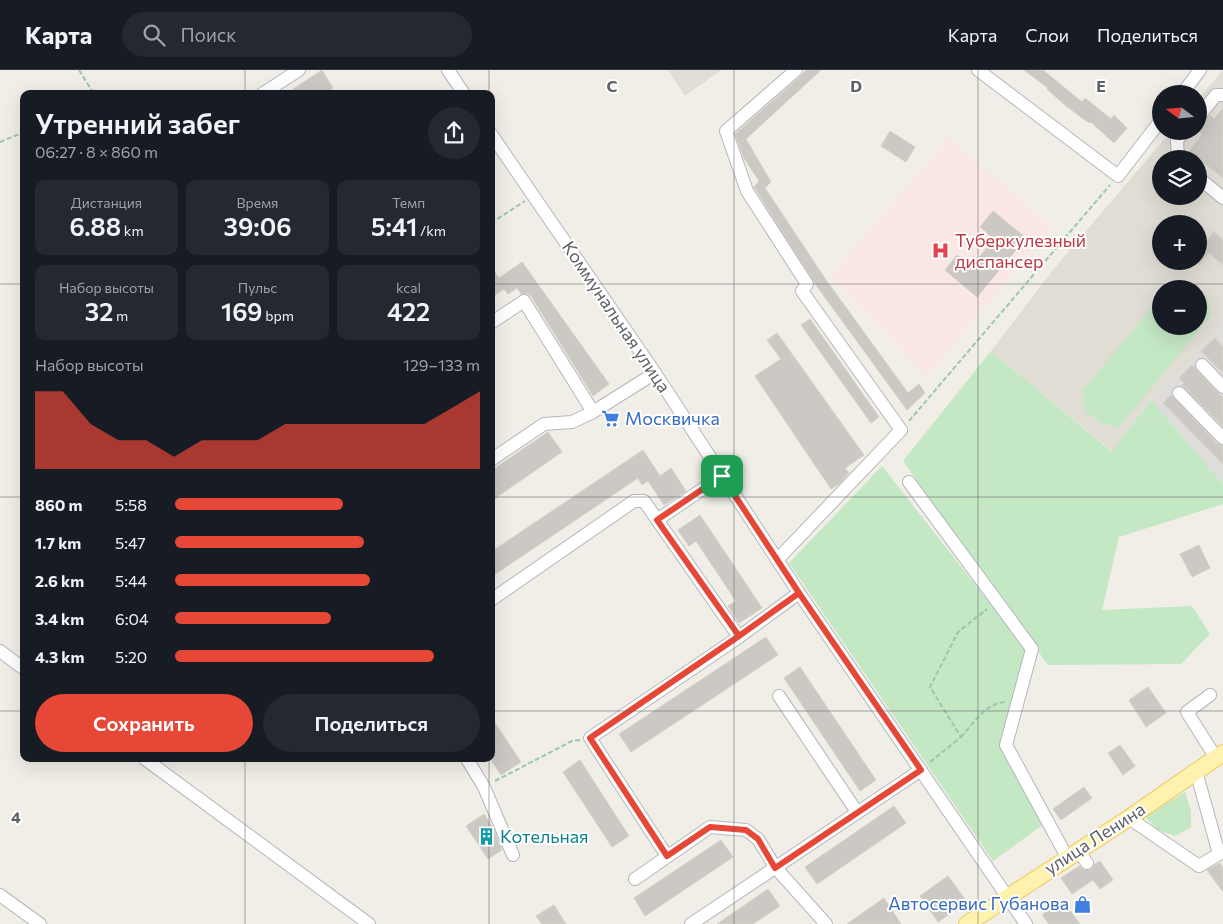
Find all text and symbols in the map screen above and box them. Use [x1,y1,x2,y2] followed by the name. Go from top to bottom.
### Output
[122,12,472,57] search box
[25,20,92,49] text: Карта
[140,21,168,49] icon: search
[180,23,236,46] text: Поиск
[948,24,997,46] text: Карта
[1025,24,1069,46] text: Слои
[1097,24,1198,46] text: Поделиться
[607,76,618,95] text: C
[850,76,862,95] text: D
[1096,76,1106,95] text: E
[1152,85,1208,140] north arrow
[1152,85,1207,335] map controls
[35,106,240,140] text: Утренний забег
[428,107,480,159] button: share
[35,142,158,161] text: 06:27 · 8 × 860 m
[1152,150,1207,205] button: layers
[71,194,142,211] text: Дистанция
[237,194,278,211] text: Время
[392,194,425,211] text: Темп
[69,211,121,241] text: 6.88
[223,211,292,241] text: 39:06
[371,211,417,241] text: 5:41
[1152,215,1207,270] button: +
[121,222,144,239] text: km
[417,222,446,239] text: /km
[955,229,1086,272] place label: Туберкулезный диспансер
[558,237,676,396] street label: Коммунальная улица
[931,241,951,261] hospital icon: Туберкулезный диспансер
[59,279,154,296] text: Набор высоты
[238,279,277,296] text: Пульс
[396,279,421,296] text: kcal
[1152,280,1207,335] button: −
[85,296,113,326] text: 32
[221,296,262,326] text: 169
[387,296,430,326] text: 422
[113,307,128,324] text: m
[262,307,294,324] text: bpm
[35,355,144,374] text: Набор высоты
[403,355,480,374] text: 129–133 m
[625,407,720,429] place label: Москвичка
[601,409,621,429] supermarket icon: Москвичка
[701,455,743,497] pin
[708,462,736,490] icon: arrive
[35,495,82,514] text: 860 m
[115,495,147,514] text: 5:58
[35,533,81,552] text: 1.7 km
[115,533,146,552] text: 5:47
[35,571,84,590] text: 2.6 km
[115,571,147,590] text: 5:44
[35,609,84,628] text: 3.4 km
[115,609,149,628] text: 6:04
[35,647,85,666] text: 4.3 km
[115,647,147,666] text: 5:20
[35,694,253,752] button: Сохранить
[263,694,480,752] button: Поделиться
[1040,797,1149,879] street label: улица Ленина
[11,807,21,826] text: 4
[500,825,589,847] place label: Котельная
[476,827,496,847] building icon: Котельная
[888,892,1069,914] place label: Автосервис Губанова
[1073,894,1093,914] shop icon: Автосервис Губанова

